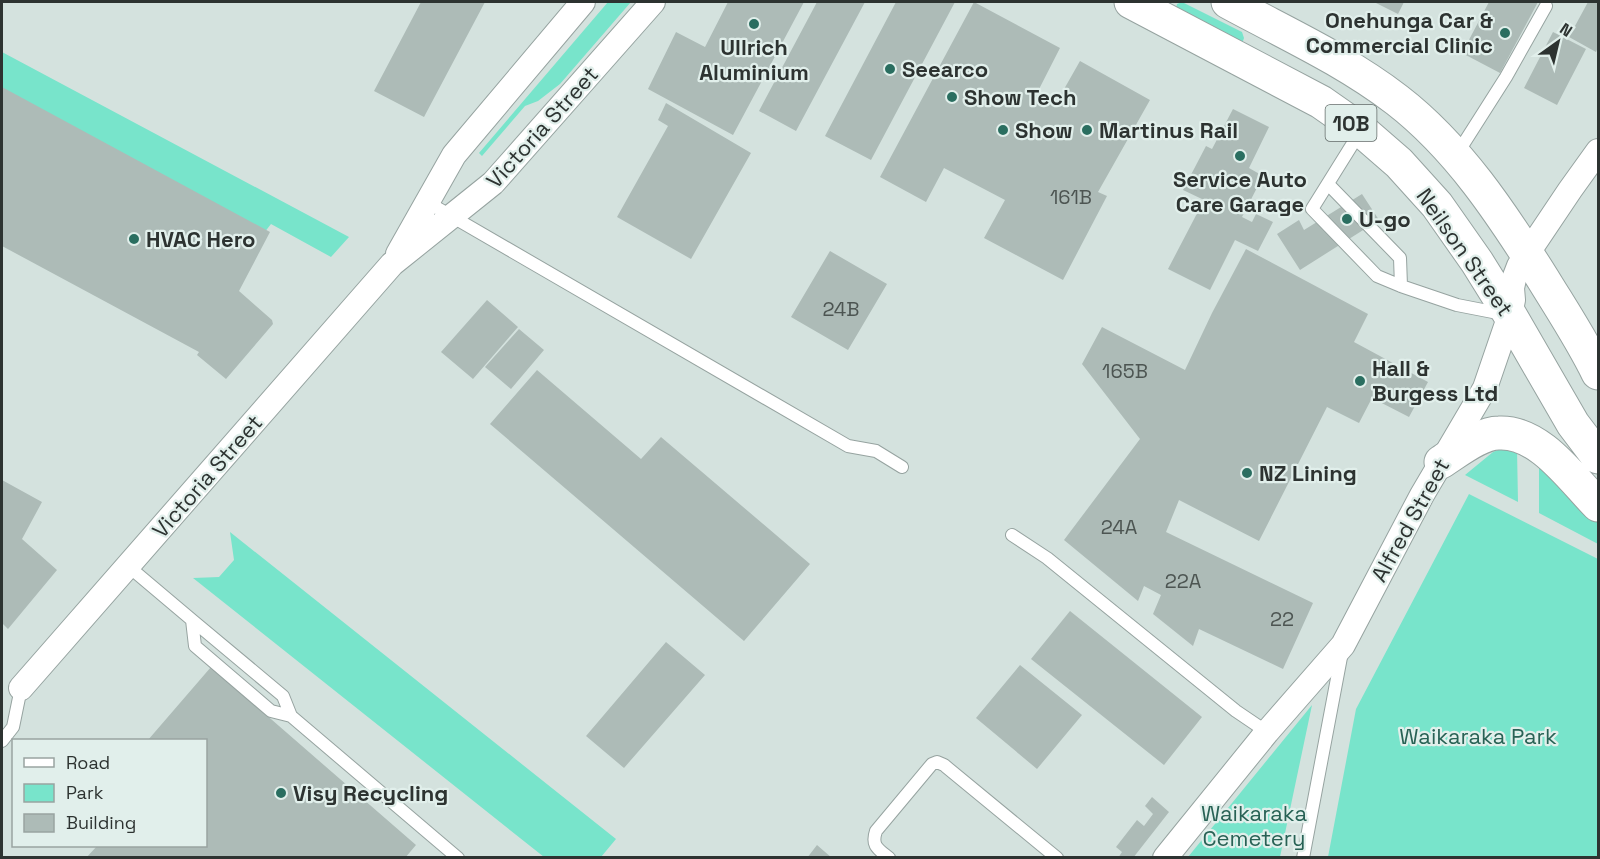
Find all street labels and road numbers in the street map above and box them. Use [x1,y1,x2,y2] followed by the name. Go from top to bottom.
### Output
[480,60,604,194] street label: Victoria Street
[1326,105,1376,141] road number: 10B
[1411,183,1519,321] street label: Neilson Street
[146,409,268,543] street label: Victoria Street
[1365,453,1455,587] street label: Alfred Street

